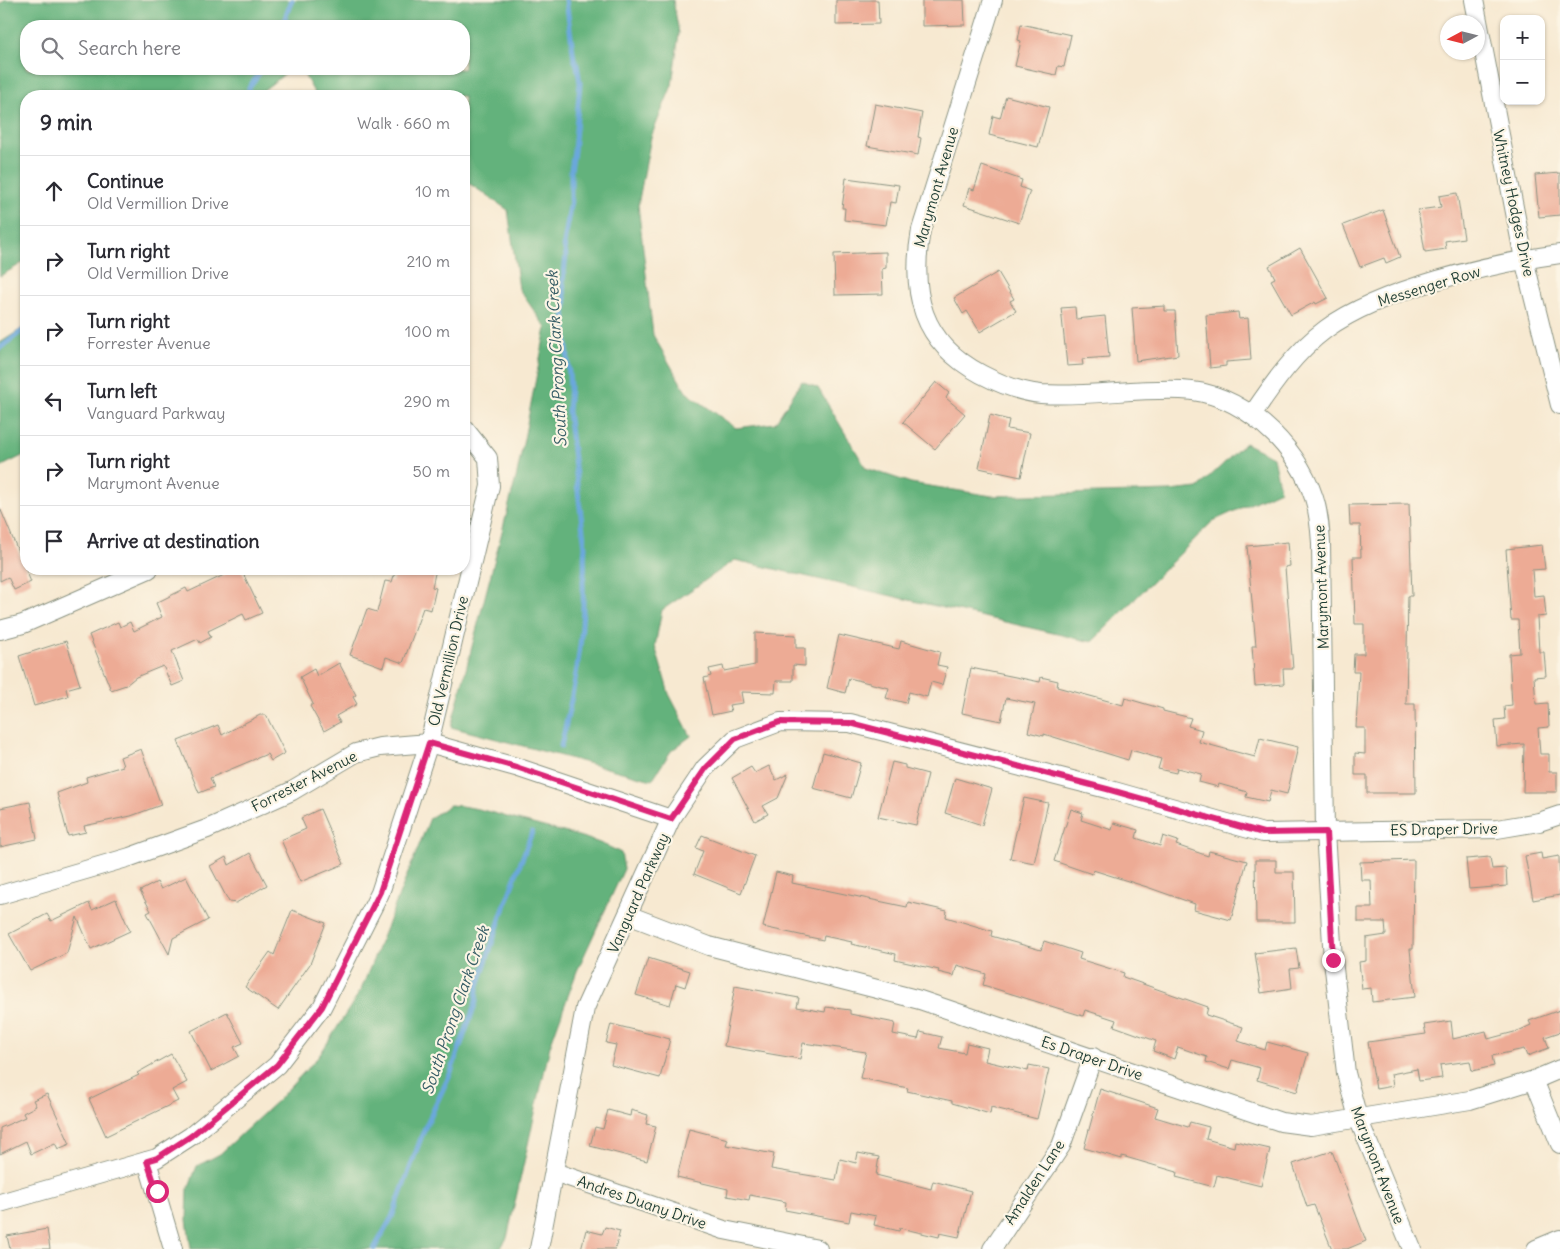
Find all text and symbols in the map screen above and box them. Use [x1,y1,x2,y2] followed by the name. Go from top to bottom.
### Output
[1440,15,1485,60] north arrow
[1500,15,1545,105] map controls
[1500,15,1545,60] button: +
[20,20,470,75] search box
[38,34,66,62] icon: search
[78,36,181,60] text: Search here
[1500,60,1545,105] button: −
[40,109,92,136] text: 9 min
[357,113,450,133] text: Walk · 660 m
[910,125,962,249] street label: Marymont Avenue
[1489,128,1539,278] street label: Whitney Hodges Drive
[87,169,164,193] text: Continue
[40,177,68,205] icon: ahead
[415,181,450,201] text: 10 m
[87,193,229,213] text: Old Vermillion Drive
[87,239,170,263] text: Turn right
[40,247,68,275] icon: right
[407,251,450,271] text: 210 m
[1375,261,1483,311] street label: Messenger Row
[87,263,229,283] text: Old Vermillion Drive
[541,269,571,448] water label: South Prong Clark Creek
[87,309,170,333] text: Turn right
[40,317,68,345] icon: right
[405,321,450,341] text: 100 m
[87,333,211,353] text: Forrester Avenue
[87,379,157,403] text: Turn left
[40,387,68,415] icon: left
[404,391,450,411] text: 290 m
[87,403,225,423] text: Vanguard Parkway
[87,449,170,473] text: Turn right
[40,457,68,485] icon: right
[412,461,450,481] text: 50 m
[87,473,220,493] text: Marymont Avenue
[1309,525,1333,649] street label: Marymont Avenue
[40,527,68,555] icon: arrive
[87,529,260,553] text: Arrive at destination
[424,594,472,728] street label: Old Vermillion Drive
[248,746,360,816] street label: Forrester Avenue
[1390,819,1498,839] street label: ES Draper Drive
[603,830,673,956] street label: Vanguard Parkway
[417,922,494,1097] water label: South Prong Clark Creek
[1322,949,1345,972] route end
[1039,1032,1145,1084] street label: Es Draper Drive
[1347,1104,1409,1226] street label: Marymont Avenue
[1000,1136,1068,1228] street label: Amalden Lane
[575,1171,709,1233] street label: Andres Duany Drive
[146,1180,169,1203] route start

